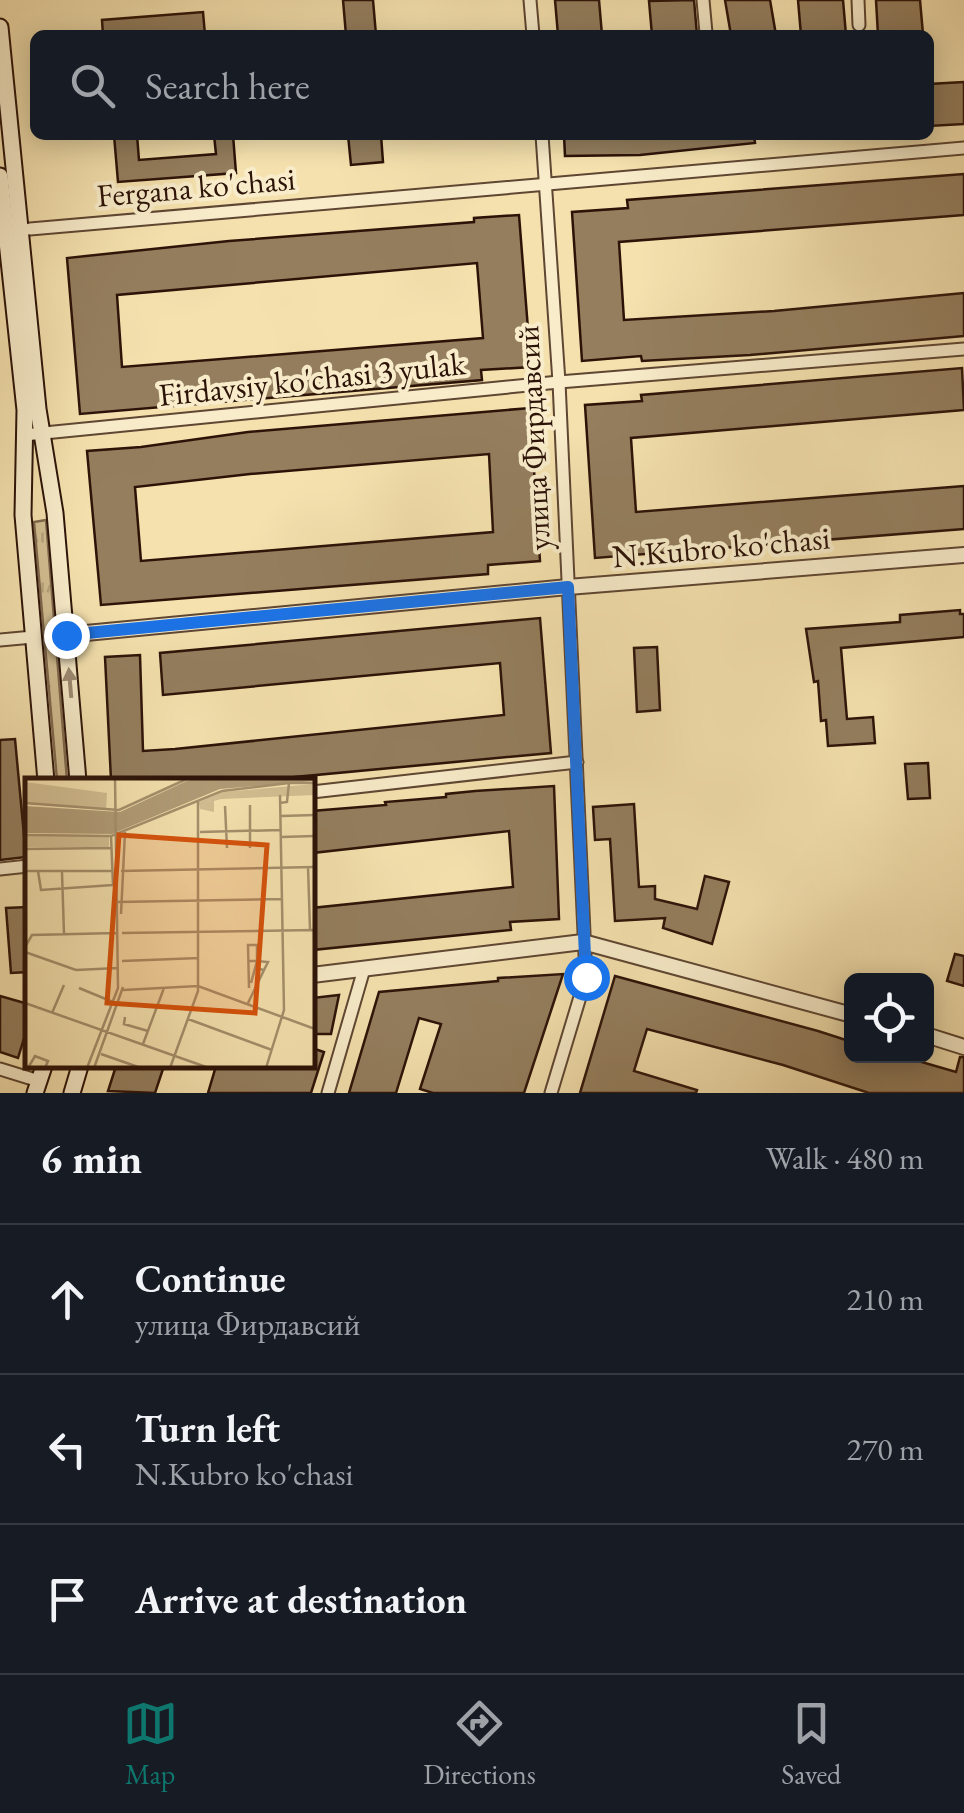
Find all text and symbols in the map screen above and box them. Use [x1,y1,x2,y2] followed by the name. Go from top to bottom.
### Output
[30,30,934,140] search box
[65,58,120,113] icon: search
[145,61,310,110] text: Search here
[95,157,297,217] street label: Fergana ko'chasi
[506,324,560,552] street label: улица Фирдавсий
[157,342,468,416] street label: Firdavsiy ko'chasi 3 yulak
[610,517,832,577] street label: N.Kubro ko'chasi
[44,613,90,659] route end
[61,667,77,699] one-way arrow
[25,778,315,1068] inset map
[564,955,610,1001] route start
[844,973,934,1063] map controls
[844,973,934,1063] button: locate
[40,1131,142,1186] text: 6 min
[766,1137,924,1179] text: Walk · 480 m
[135,1254,286,1303] text: Continue
[40,1272,95,1327] icon: ahead
[847,1278,924,1320] text: 210 m
[135,1303,360,1345] text: улица Фирдавсий
[135,1404,280,1453] text: Turn left
[40,1422,95,1477] icon: left
[847,1428,924,1470] text: 270 m
[135,1453,353,1495] text: N.Kubro ko'chasi
[40,1572,95,1627] icon: arrive
[135,1575,467,1624] text: Arrive at destination
[123,1696,178,1792] tab: Map
[423,1696,536,1792] tab: Directions
[781,1696,841,1792] tab: Saved

